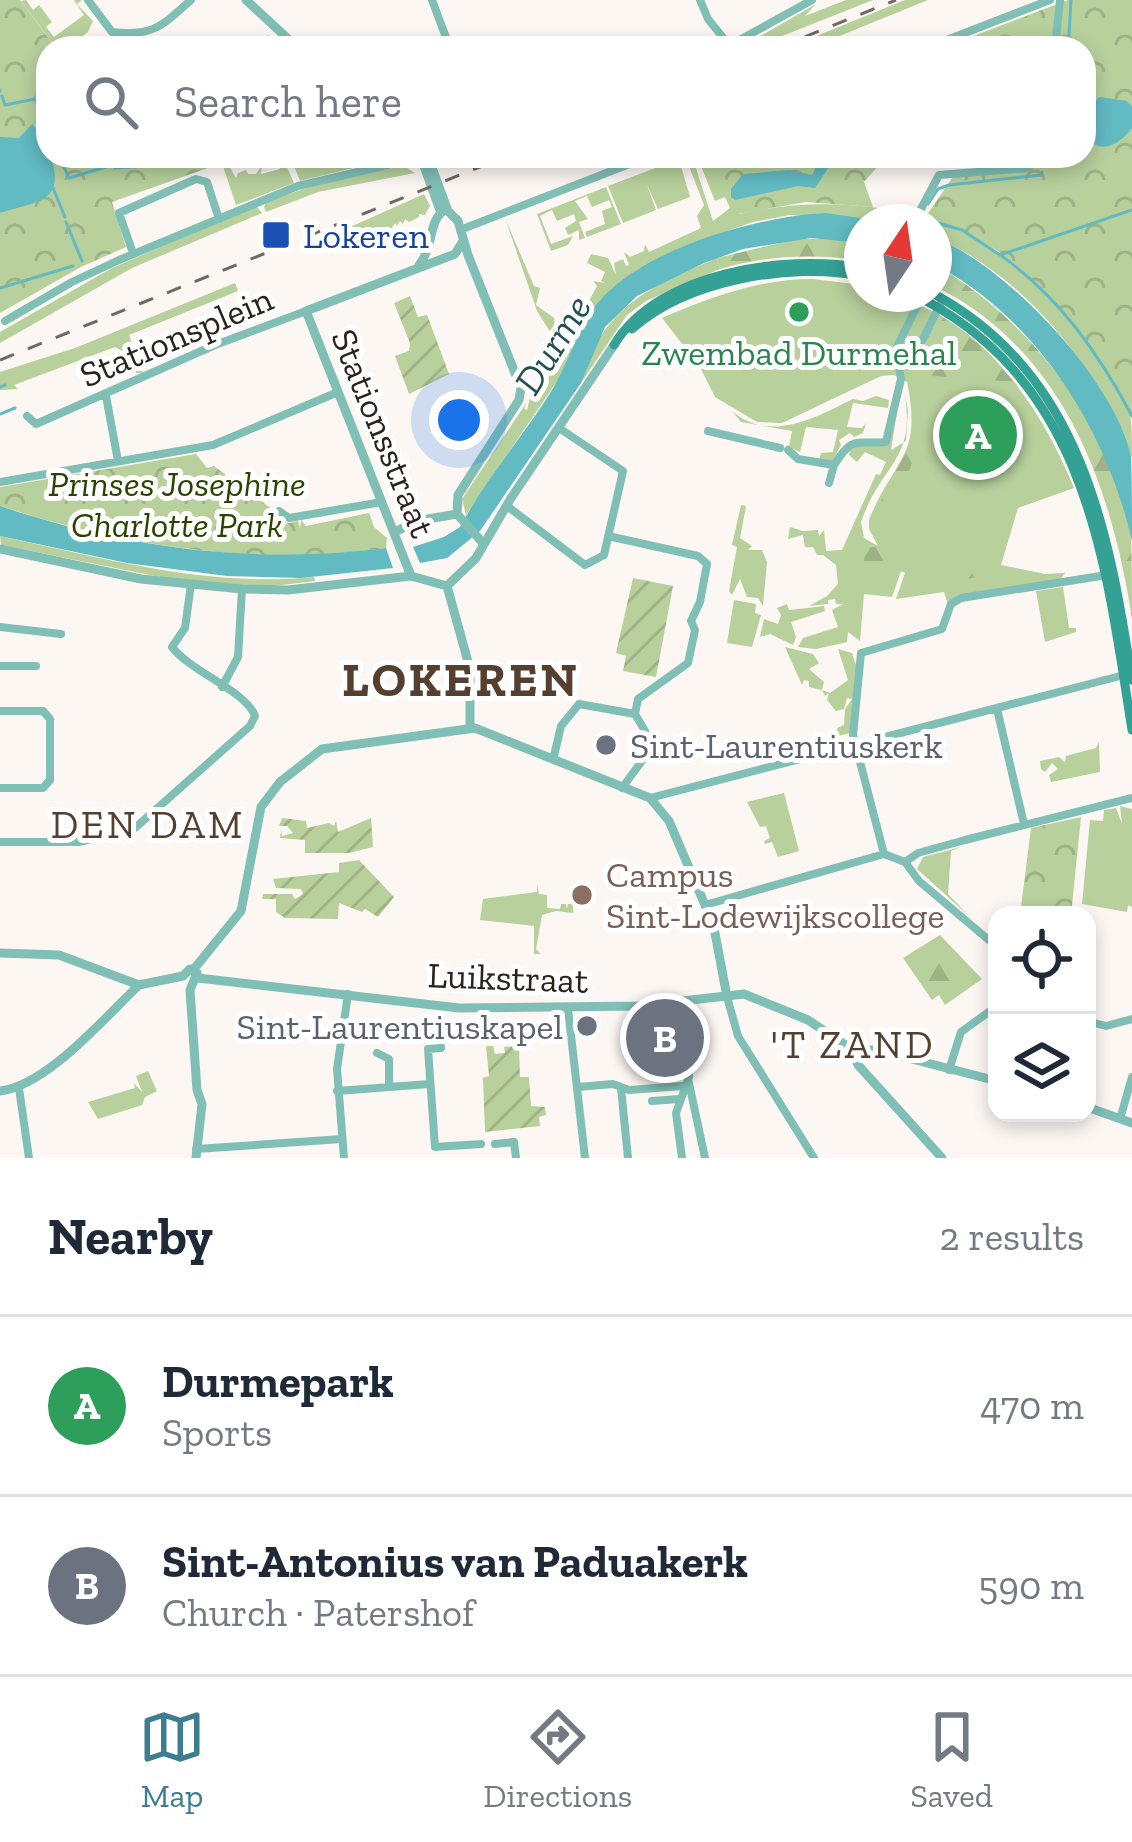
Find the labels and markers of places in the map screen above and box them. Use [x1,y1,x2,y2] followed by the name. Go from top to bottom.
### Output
[303,214,429,257] place label: Lokeren
[260,219,292,251] marker: Lokeren
[786,299,812,325] marker: Zwembad Durmehal
[641,331,957,374] place label: Zwembad Durmehal
[939,390,1017,480] pin: A
[630,724,943,767] place label: Sint-Laurentiuskerk
[593,732,619,758] marker: Sint-Laurentiuskerk
[606,853,944,937] place label: Campus Sint-Lodewijkscollege
[569,882,595,908] marker: Campus Sint-Lodewijkscollege
[626,993,704,1083] pin: B
[236,1005,563,1048] place label: Sint-Laurentiuskapel
[574,1013,600,1039] marker: Sint-Laurentiuskapel

